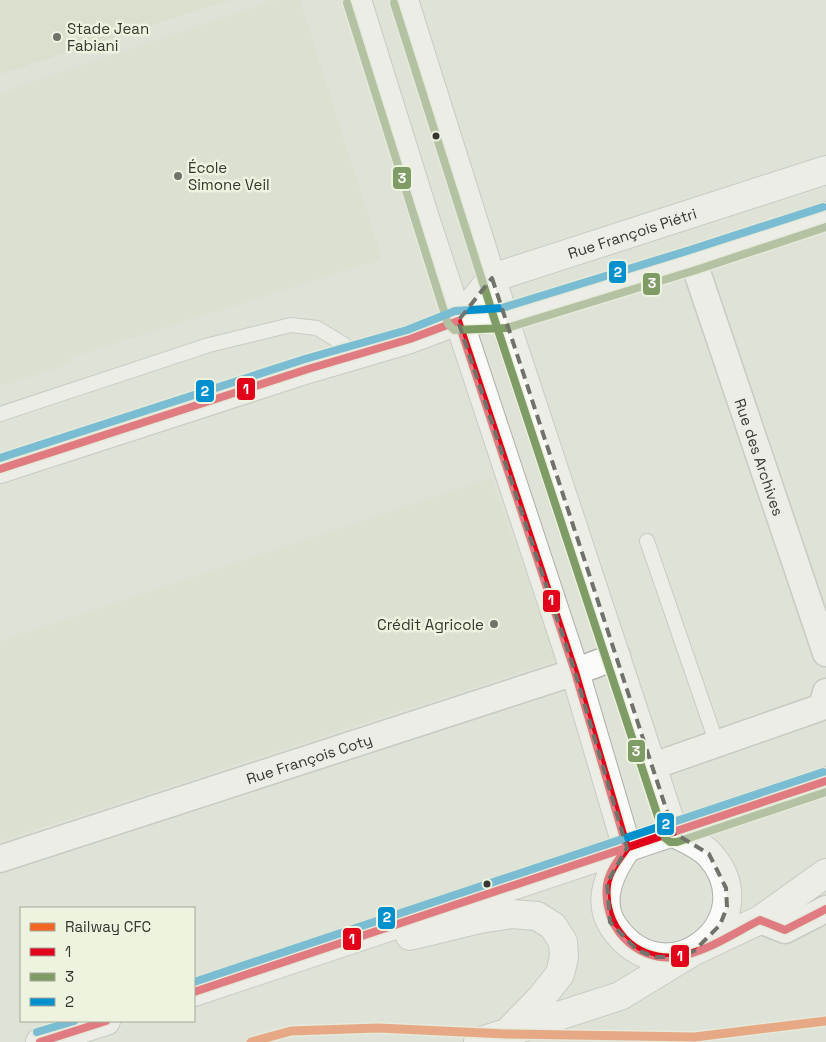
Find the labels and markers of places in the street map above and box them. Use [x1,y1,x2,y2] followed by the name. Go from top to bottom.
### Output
[67,19,149,55] place label: Stade Jean Fabiani
[51,31,63,43] marker: Stade Jean Fabiani
[431,131,441,141] unlabelled marker
[188,158,270,194] place label: École Simone Veil
[172,170,184,182] marker: École Simone Veil
[377,615,484,634] place label: Crédit Agricole
[488,618,500,630] marker: Crédit Agricole
[482,879,492,889] unlabelled marker

